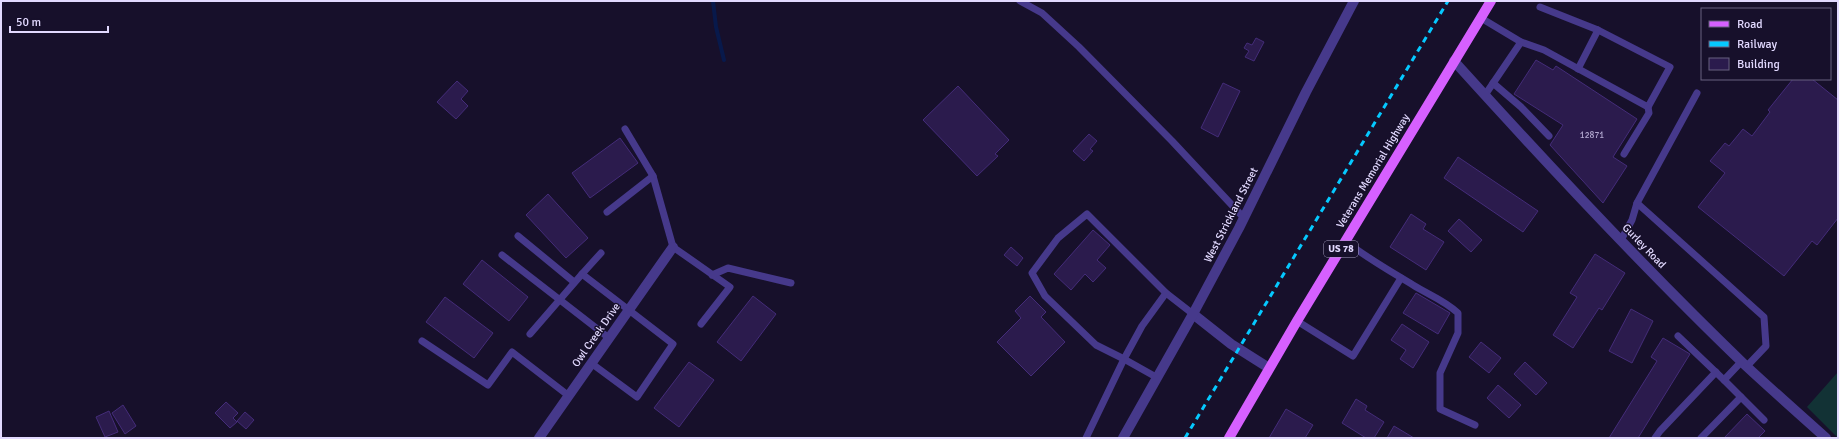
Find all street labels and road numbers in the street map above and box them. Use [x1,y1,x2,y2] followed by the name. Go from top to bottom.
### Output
[1334,111,1413,231] street label: Veterans Memorial Highway
[1201,165,1261,265] street label: West Strickland Street
[1620,221,1668,271] street label: Gurley Road
[1324,241,1358,257] road number: US 78
[569,301,623,369] street label: Owl Creek Drive

